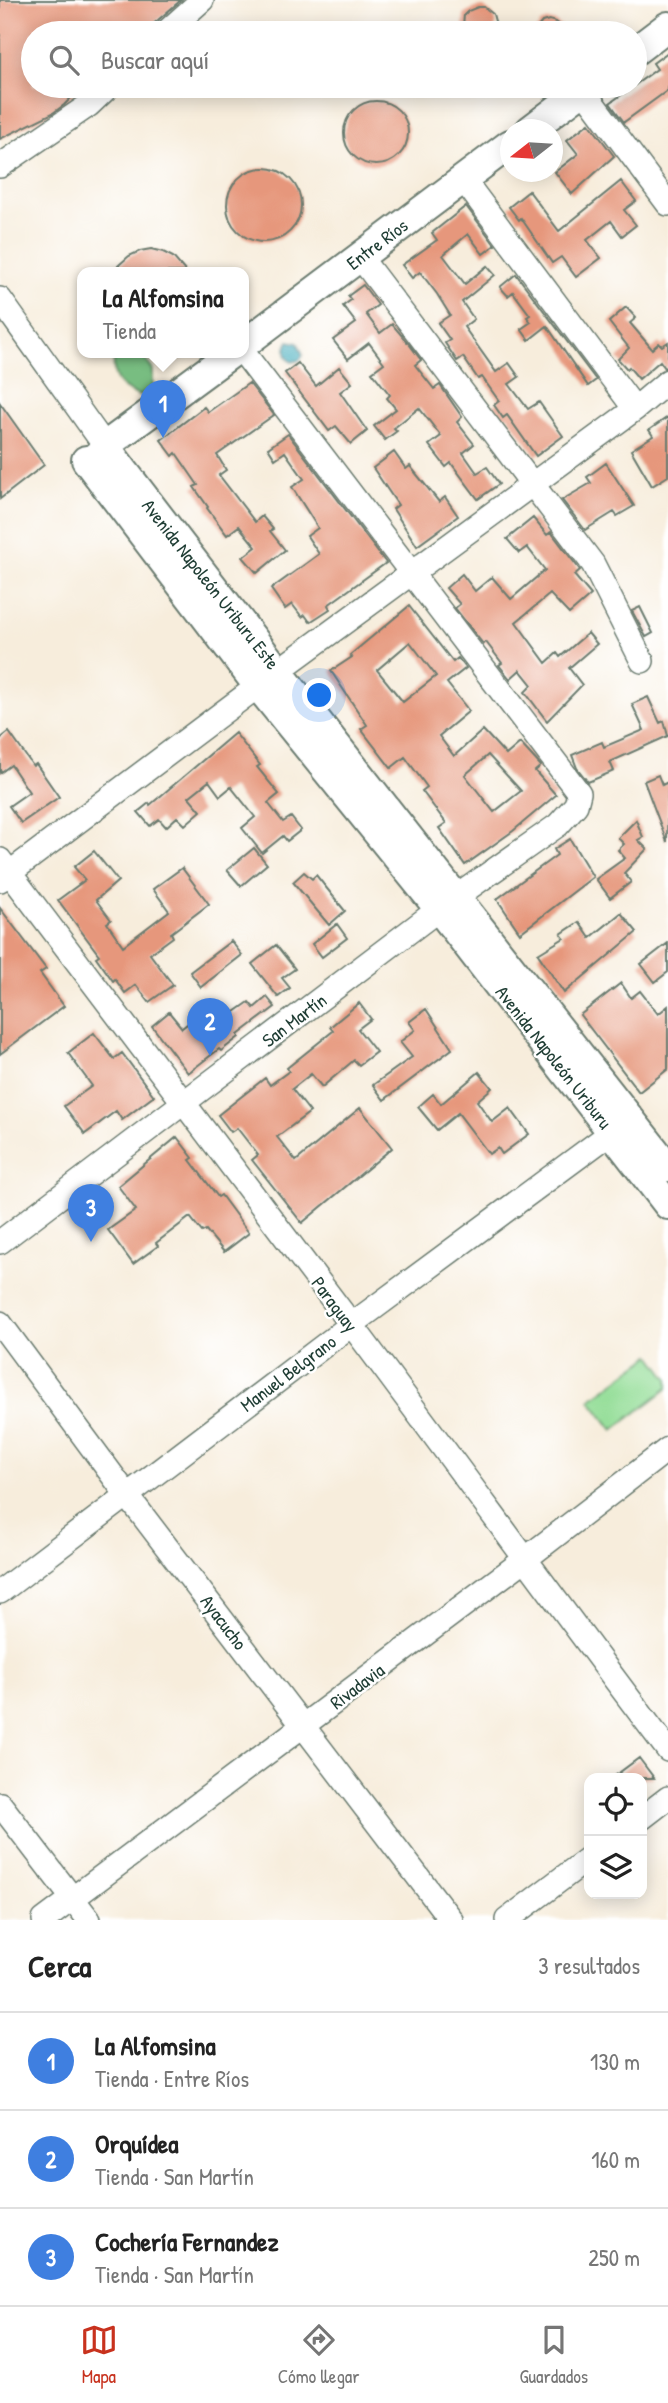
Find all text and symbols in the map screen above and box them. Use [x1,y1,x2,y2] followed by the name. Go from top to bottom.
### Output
[21,21,647,98] search box
[45,41,83,79] icon: search
[101,42,209,77] text: Buscar aquí
[500,119,563,182] north arrow
[341,212,413,276] street label: Entre Ríos
[77,267,249,358] popup
[103,280,223,315] text: La Alfomsina
[103,315,156,346] text: Tienda
[140,380,186,438] pin: 1
[136,493,286,675] street label: Avenida Napoleón Uriburu Este
[302,678,336,712] your location
[490,980,618,1134] street label: Avenida Napoleón Uriburu
[256,987,332,1053] street label: San Martín
[187,998,233,1056] pin: 2
[68,1184,114,1242] pin: 3
[306,1271,364,1337] street label: Paraguay
[235,1328,341,1418] street label: Manuel Belgrano
[195,1589,253,1655] street label: Ayacucho
[324,1657,390,1715] street label: Rivadavia
[584,1773,647,1899] map controls
[584,1773,647,1836] button: locate
[584,1836,647,1899] button: layers
[28,1946,91,1986] text: Cerca
[538,1950,640,1981] text: 3 resultados
[95,2028,216,2063] text: La Alfomsina
[47,2046,55,2077] text: 1
[590,2046,640,2077] text: 130 m
[95,2063,249,2094] text: Tienda · Entre Ríos
[95,2126,178,2161] text: Orquídea
[46,2144,56,2175] text: 2
[591,2144,640,2175] text: 160 m
[95,2161,254,2192] text: Tienda · San Martín
[95,2224,279,2259] text: Cochería Fernandez
[46,2242,56,2273] text: 3
[588,2242,640,2273] text: 250 m
[95,2259,254,2290] text: Tienda · San Martín
[80,2321,118,2389] tab: Mapa
[278,2321,360,2389] tab: Cómo llegar
[519,2321,588,2389] tab: Guardados

